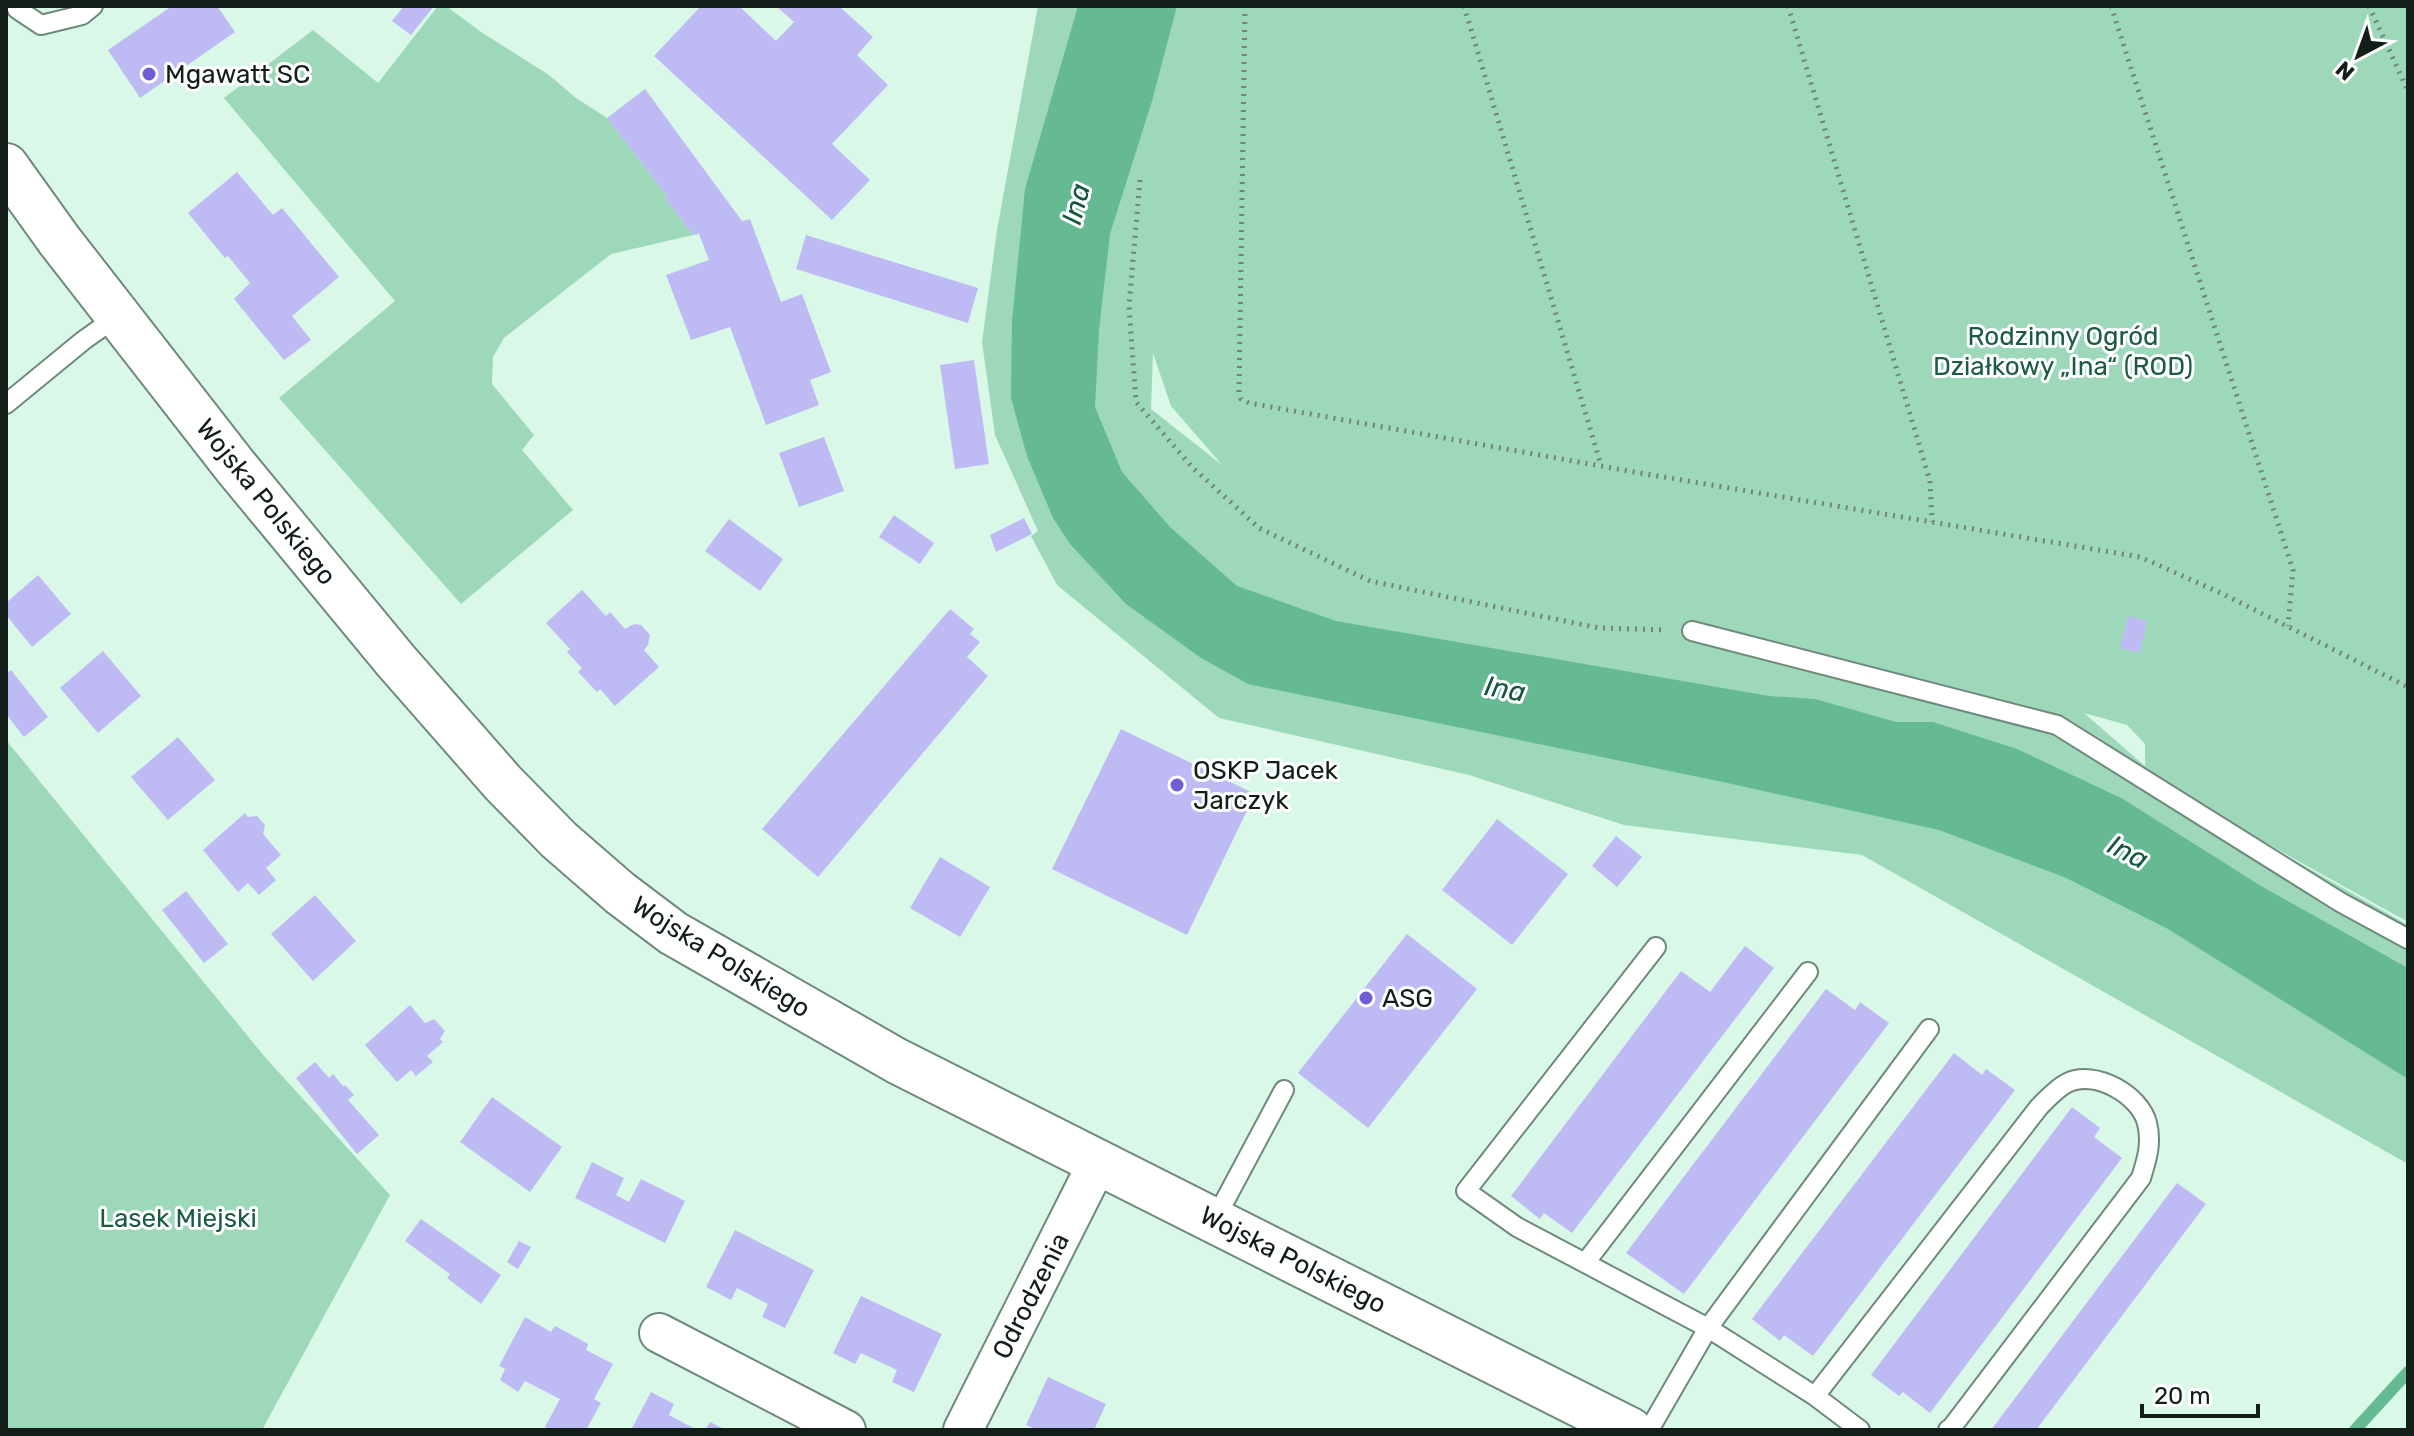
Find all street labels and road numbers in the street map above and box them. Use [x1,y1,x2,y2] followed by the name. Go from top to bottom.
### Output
[190,413,342,591] street label: Wojska Polskiego
[626,890,816,1024] street label: Wojska Polskiego
[1195,1200,1391,1320] street label: Wojska Polskiego
[986,1228,1076,1364] street label: Odrodzenia

